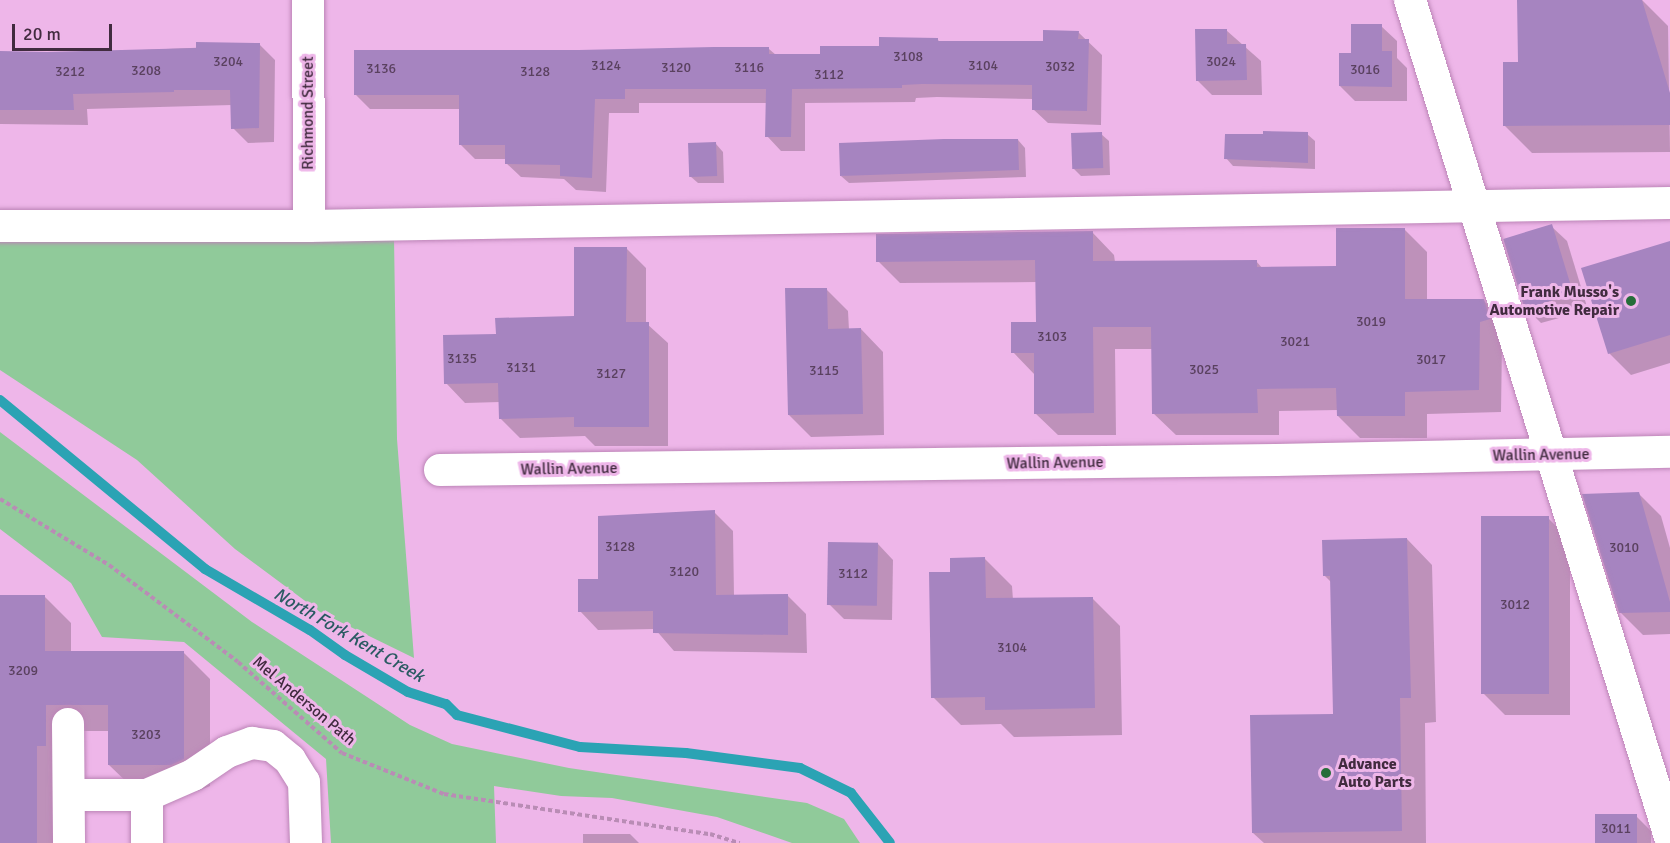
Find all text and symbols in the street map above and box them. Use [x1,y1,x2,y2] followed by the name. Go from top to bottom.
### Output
[15,12,116,50] scale bar
[23,23,61,45] text: 20 m
[893,49,923,65] house number: 3108
[213,54,243,70] house number: 3204
[1206,54,1236,70] house number: 3024
[298,56,318,170] street label: Richmond Street
[591,58,621,74] house number: 3124
[968,58,998,74] house number: 3104
[1045,59,1075,75] house number: 3032
[661,60,691,76] house number: 3120
[734,60,764,76] house number: 3116
[366,61,396,77] house number: 3136
[1350,62,1380,78] house number: 3016
[131,63,161,79] house number: 3208
[55,64,85,80] house number: 3212
[520,64,550,80] house number: 3128
[814,67,844,83] house number: 3112
[1490,282,1619,320] place label: Frank Musso's Automotive Repair
[1624,294,1638,308] marker: Frank Musso's Automotive Repair
[1356,314,1386,330] house number: 3019
[1037,329,1067,345] house number: 3103
[1280,334,1310,350] house number: 3021
[447,351,477,367] house number: 3135
[1416,352,1446,368] house number: 3017
[506,360,536,376] house number: 3131
[1189,362,1219,378] house number: 3025
[809,363,839,379] house number: 3115
[596,366,626,382] house number: 3127
[1492,445,1590,465] street label: Wallin Avenue
[1006,453,1104,473] street label: Wallin Avenue
[520,459,618,479] street label: Wallin Avenue
[605,539,635,555] house number: 3128
[1609,540,1639,556] house number: 3010
[669,564,699,580] house number: 3120
[838,566,868,582] house number: 3112
[270,583,428,687] water label: North Fork Kent Creek
[1500,597,1530,613] house number: 3012
[997,640,1027,656] house number: 3104
[249,652,359,750] street label: Mel Anderson Path
[8,663,38,679] house number: 3209
[131,727,161,743] house number: 3203
[1338,754,1412,792] place label: Advance Auto Parts
[1319,766,1333,780] marker: Advance Auto Parts
[1601,821,1631,837] house number: 3011

